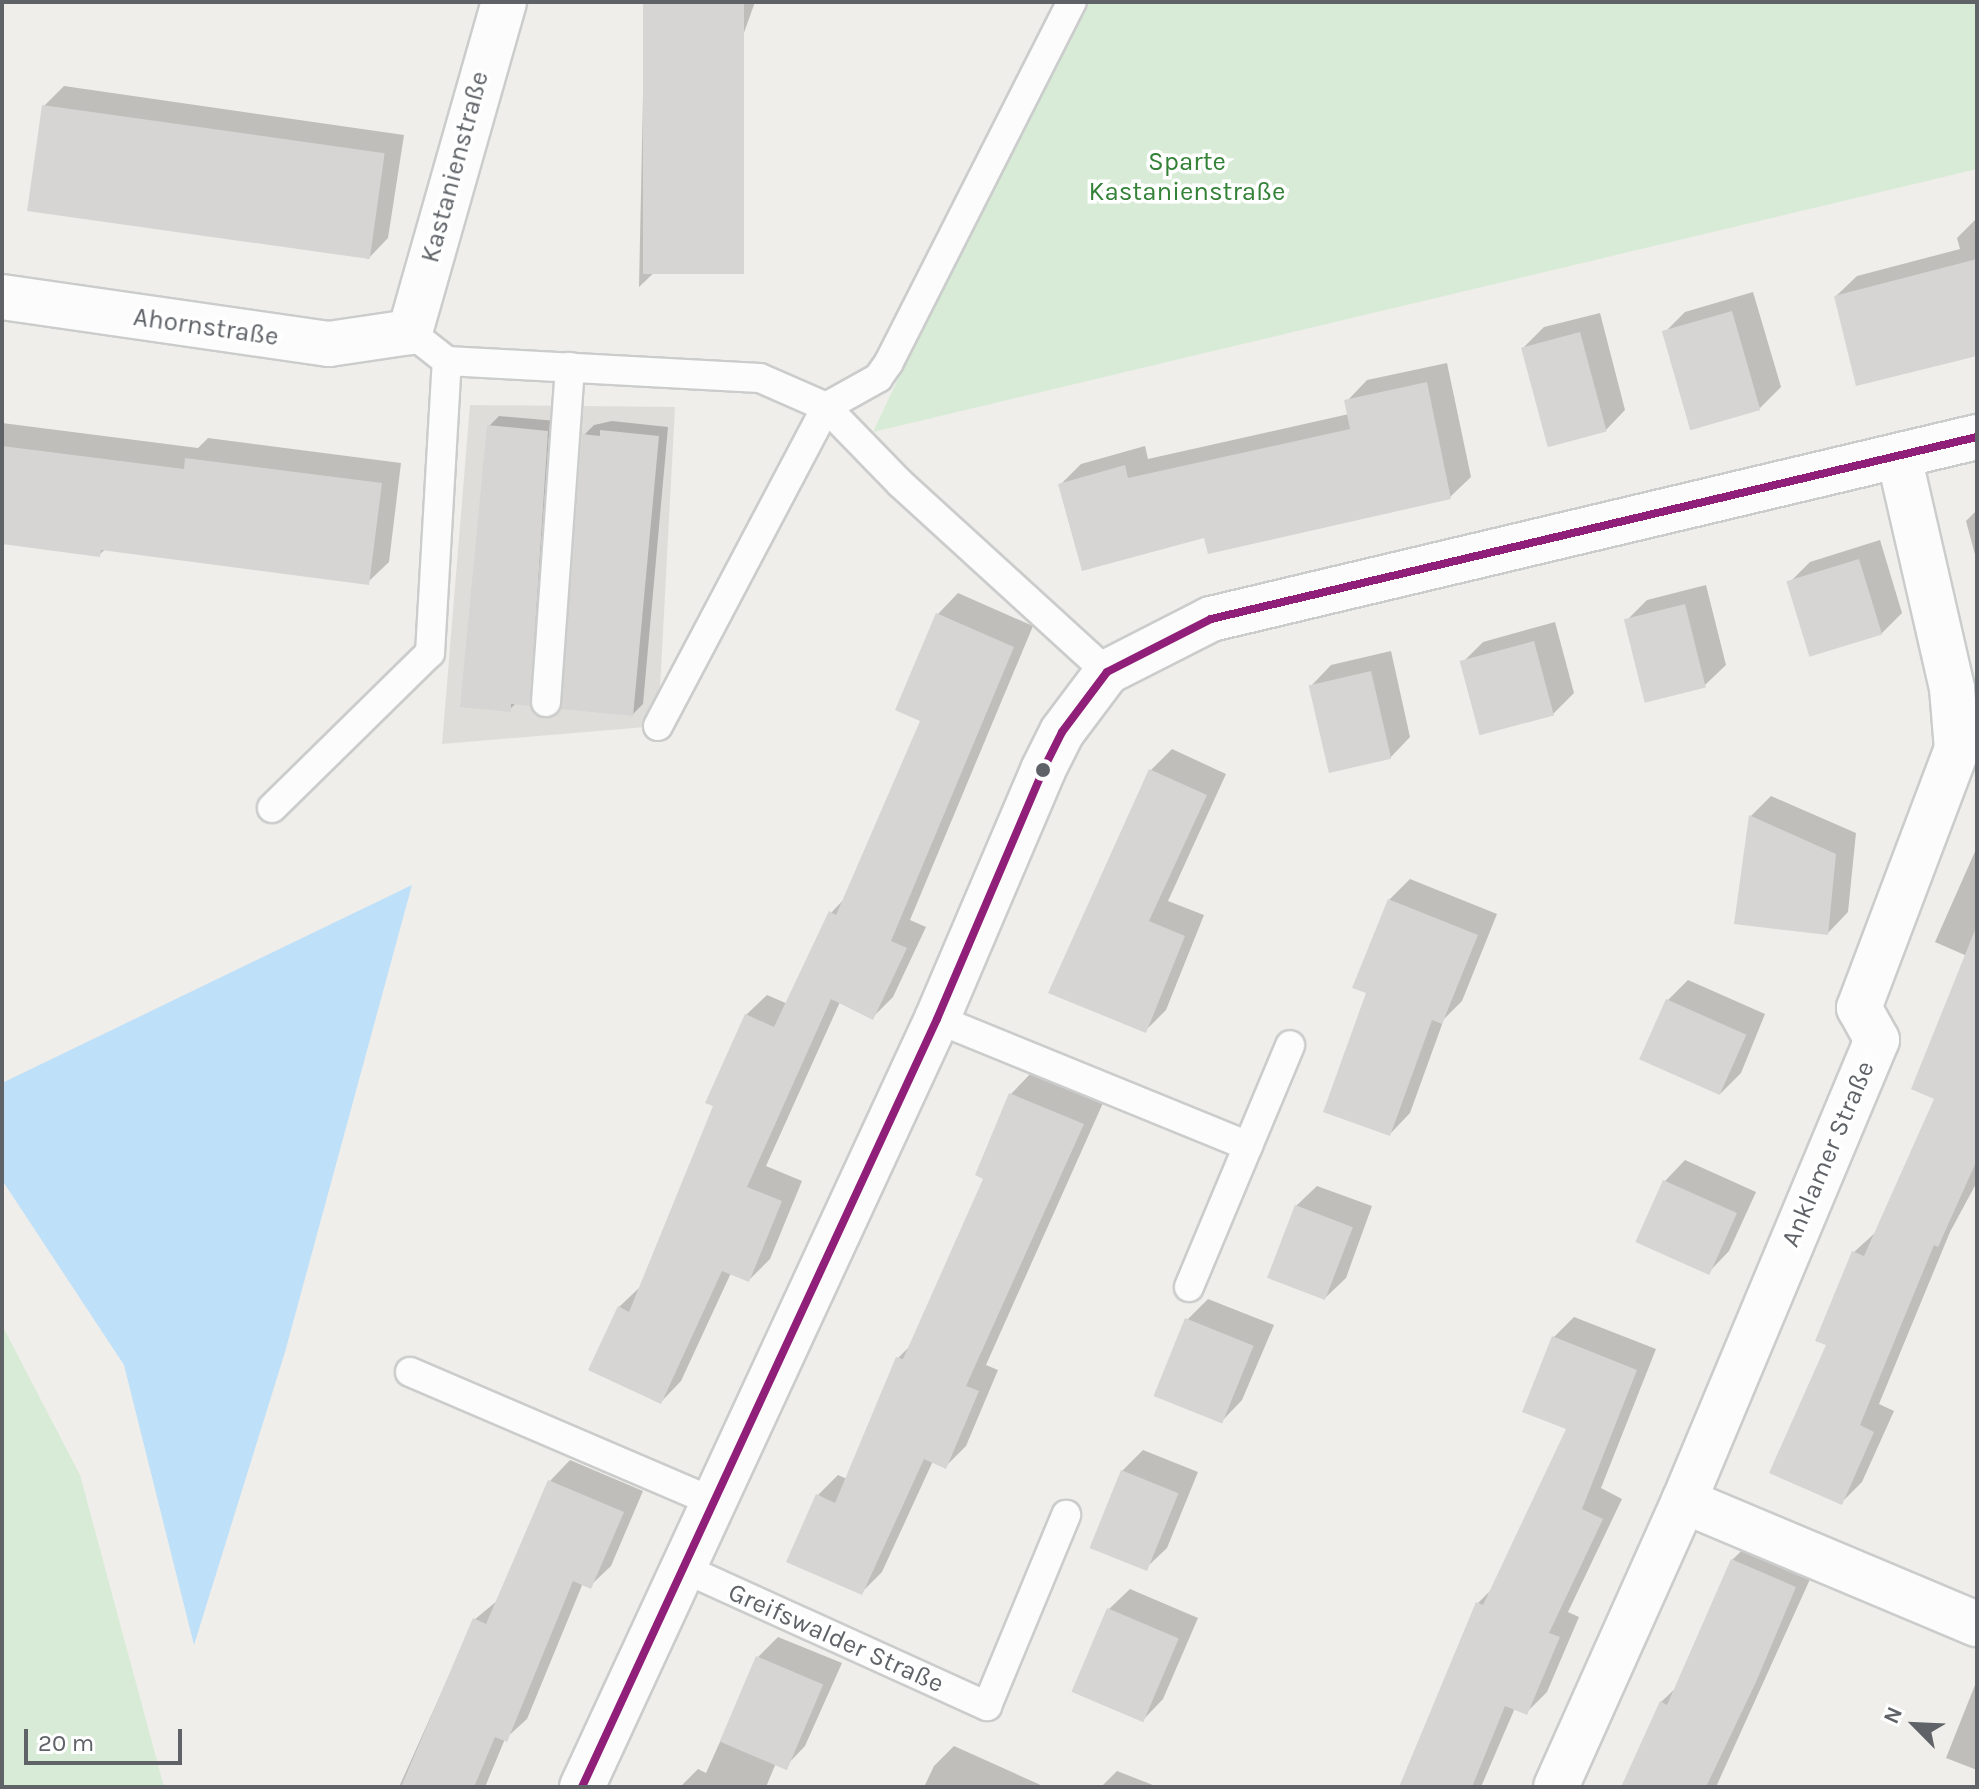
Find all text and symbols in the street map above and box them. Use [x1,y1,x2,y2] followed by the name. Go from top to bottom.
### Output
[414,68,496,266] street label: Kastanienstraße
[1089,146,1285,208] park label: Sparte Kastanienstraße
[131,301,281,353] street label: Ahornstraße
[1035,762,1051,778] unlabelled marker
[1775,1056,1881,1252] street label: Anklamer Straße
[723,1576,949,1700] street label: Greifswalder Straße
[1875,1685,1955,1765] north arrow
[1878,1703,1908,1728] text: N
[28,1713,186,1763] scale bar
[38,1729,94,1757] text: 20 m

